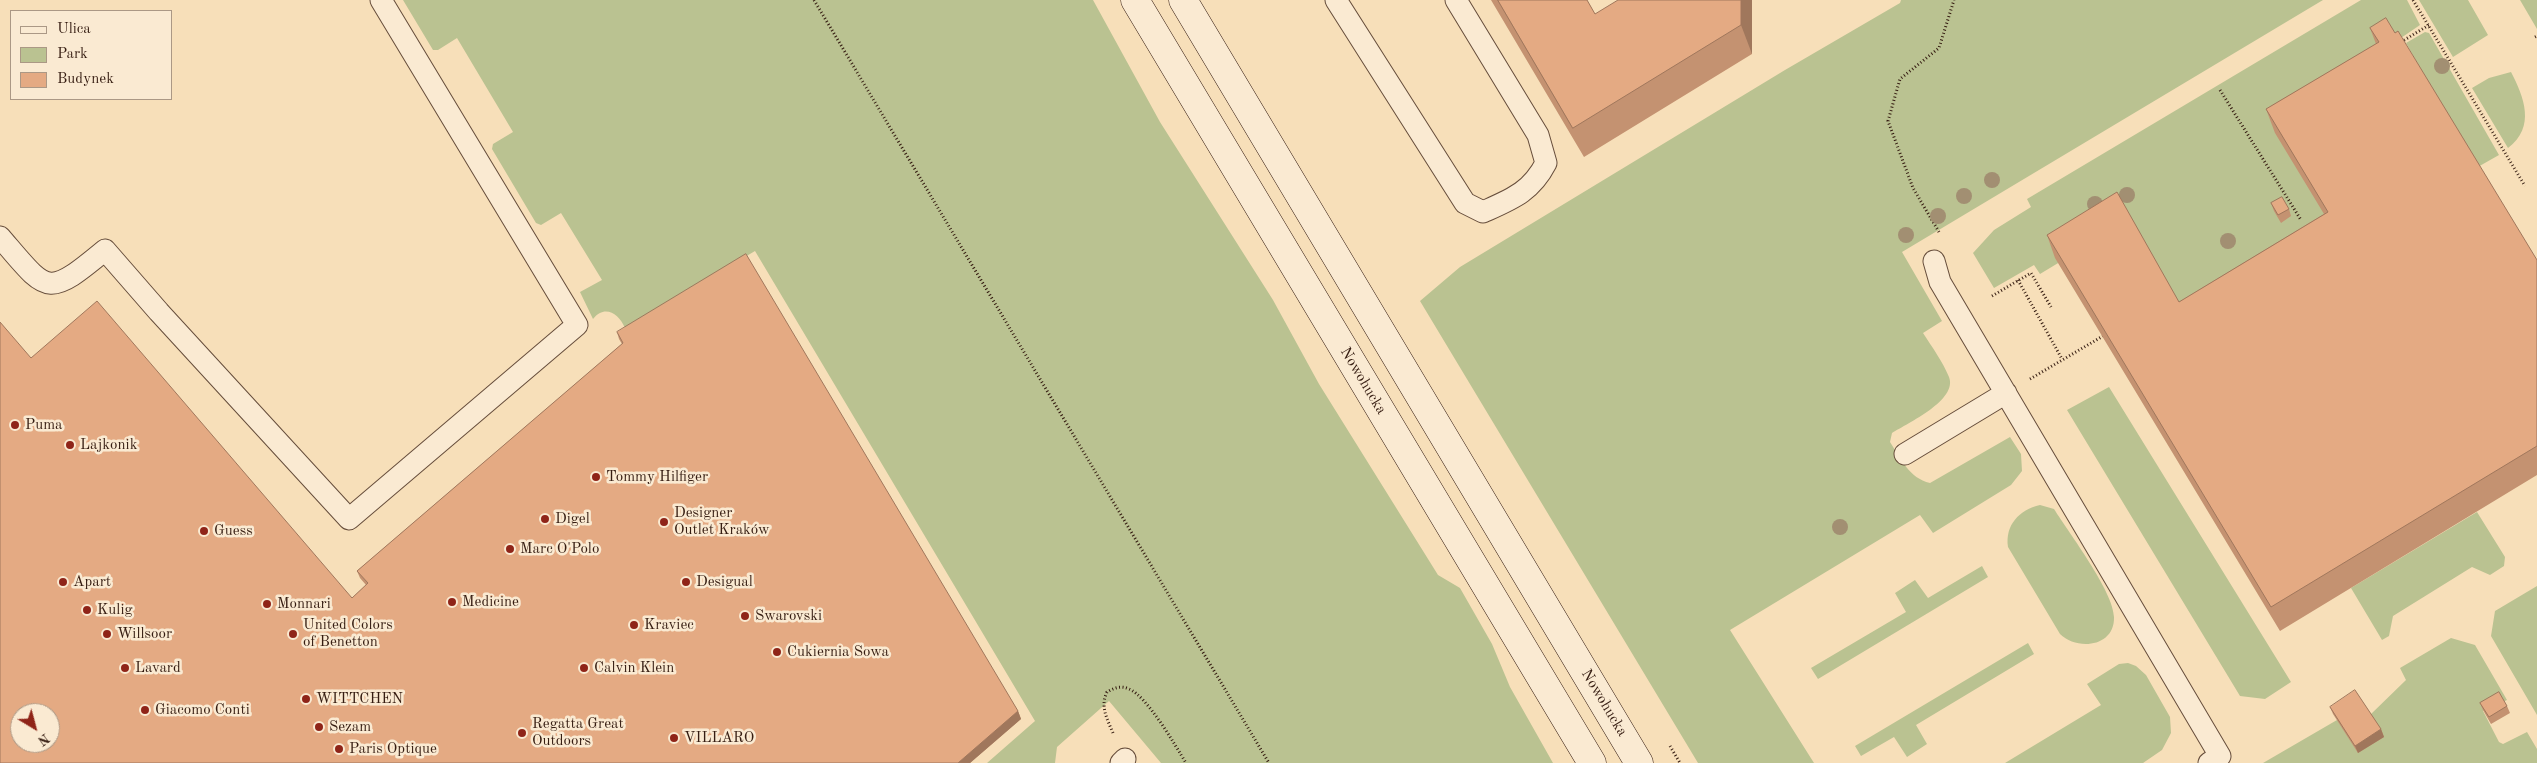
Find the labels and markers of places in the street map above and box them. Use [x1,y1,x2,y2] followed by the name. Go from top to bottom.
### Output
[25,416,63,434] place label: Puma
[9,419,21,431] marker: Puma
[80,436,137,454] place label: Lajkonik
[64,439,76,451] marker: Lajkonik
[606,468,708,486] place label: Tommy Hilfiger
[590,471,602,483] marker: Tommy Hilfiger
[674,504,770,539] place label: Designer Outlet Kraków
[555,510,590,528] place label: Digel
[539,513,551,525] marker: Digel
[658,516,670,528] marker: Designer Outlet Kraków
[214,522,253,540] place label: Guess
[198,525,210,537] marker: Guess
[520,540,599,558] place label: Marc O'Polo
[504,543,516,555] marker: Marc O'Polo
[73,573,111,591] place label: Apart
[696,573,753,591] place label: Desigual
[57,576,69,588] marker: Apart
[680,576,692,588] marker: Desigual
[462,593,519,611] place label: Medicine
[277,595,331,613] place label: Monnari
[446,596,458,608] marker: Medicine
[261,598,273,610] marker: Monnari
[97,601,133,619] place label: Kulig
[81,604,93,616] marker: Kulig
[755,607,822,625] place label: Swarovski
[739,610,751,622] marker: Swarovski
[303,616,393,651] place label: United Colors of Benetton
[644,616,694,634] place label: Kraviec
[628,619,640,631] marker: Kraviec
[117,625,172,643] place label: Willsoor
[101,628,113,640] marker: Willsoor
[287,628,299,640] marker: United Colors of Benetton
[787,643,889,661] place label: Cukiernia Sowa
[771,646,783,658] marker: Cukiernia Sowa
[135,659,181,677] place label: Lavard
[594,659,674,677] place label: Calvin Klein
[119,662,131,674] marker: Lavard
[578,662,590,674] marker: Calvin Klein
[316,690,403,708] place label: WITTCHEN
[300,693,312,705] marker: WITTCHEN
[155,701,250,719] place label: Giacomo Conti
[139,704,151,716] marker: Giacomo Conti
[532,715,624,750] place label: Regatta Great Outdoors
[329,718,371,736] place label: Sezam
[313,721,325,733] marker: Sezam
[516,727,528,739] marker: Regatta Great Outdoors
[684,729,754,747] place label: VILLARO
[668,732,680,744] marker: VILLARO
[349,740,437,758] place label: Paris Optique
[333,743,345,755] marker: Paris Optique

